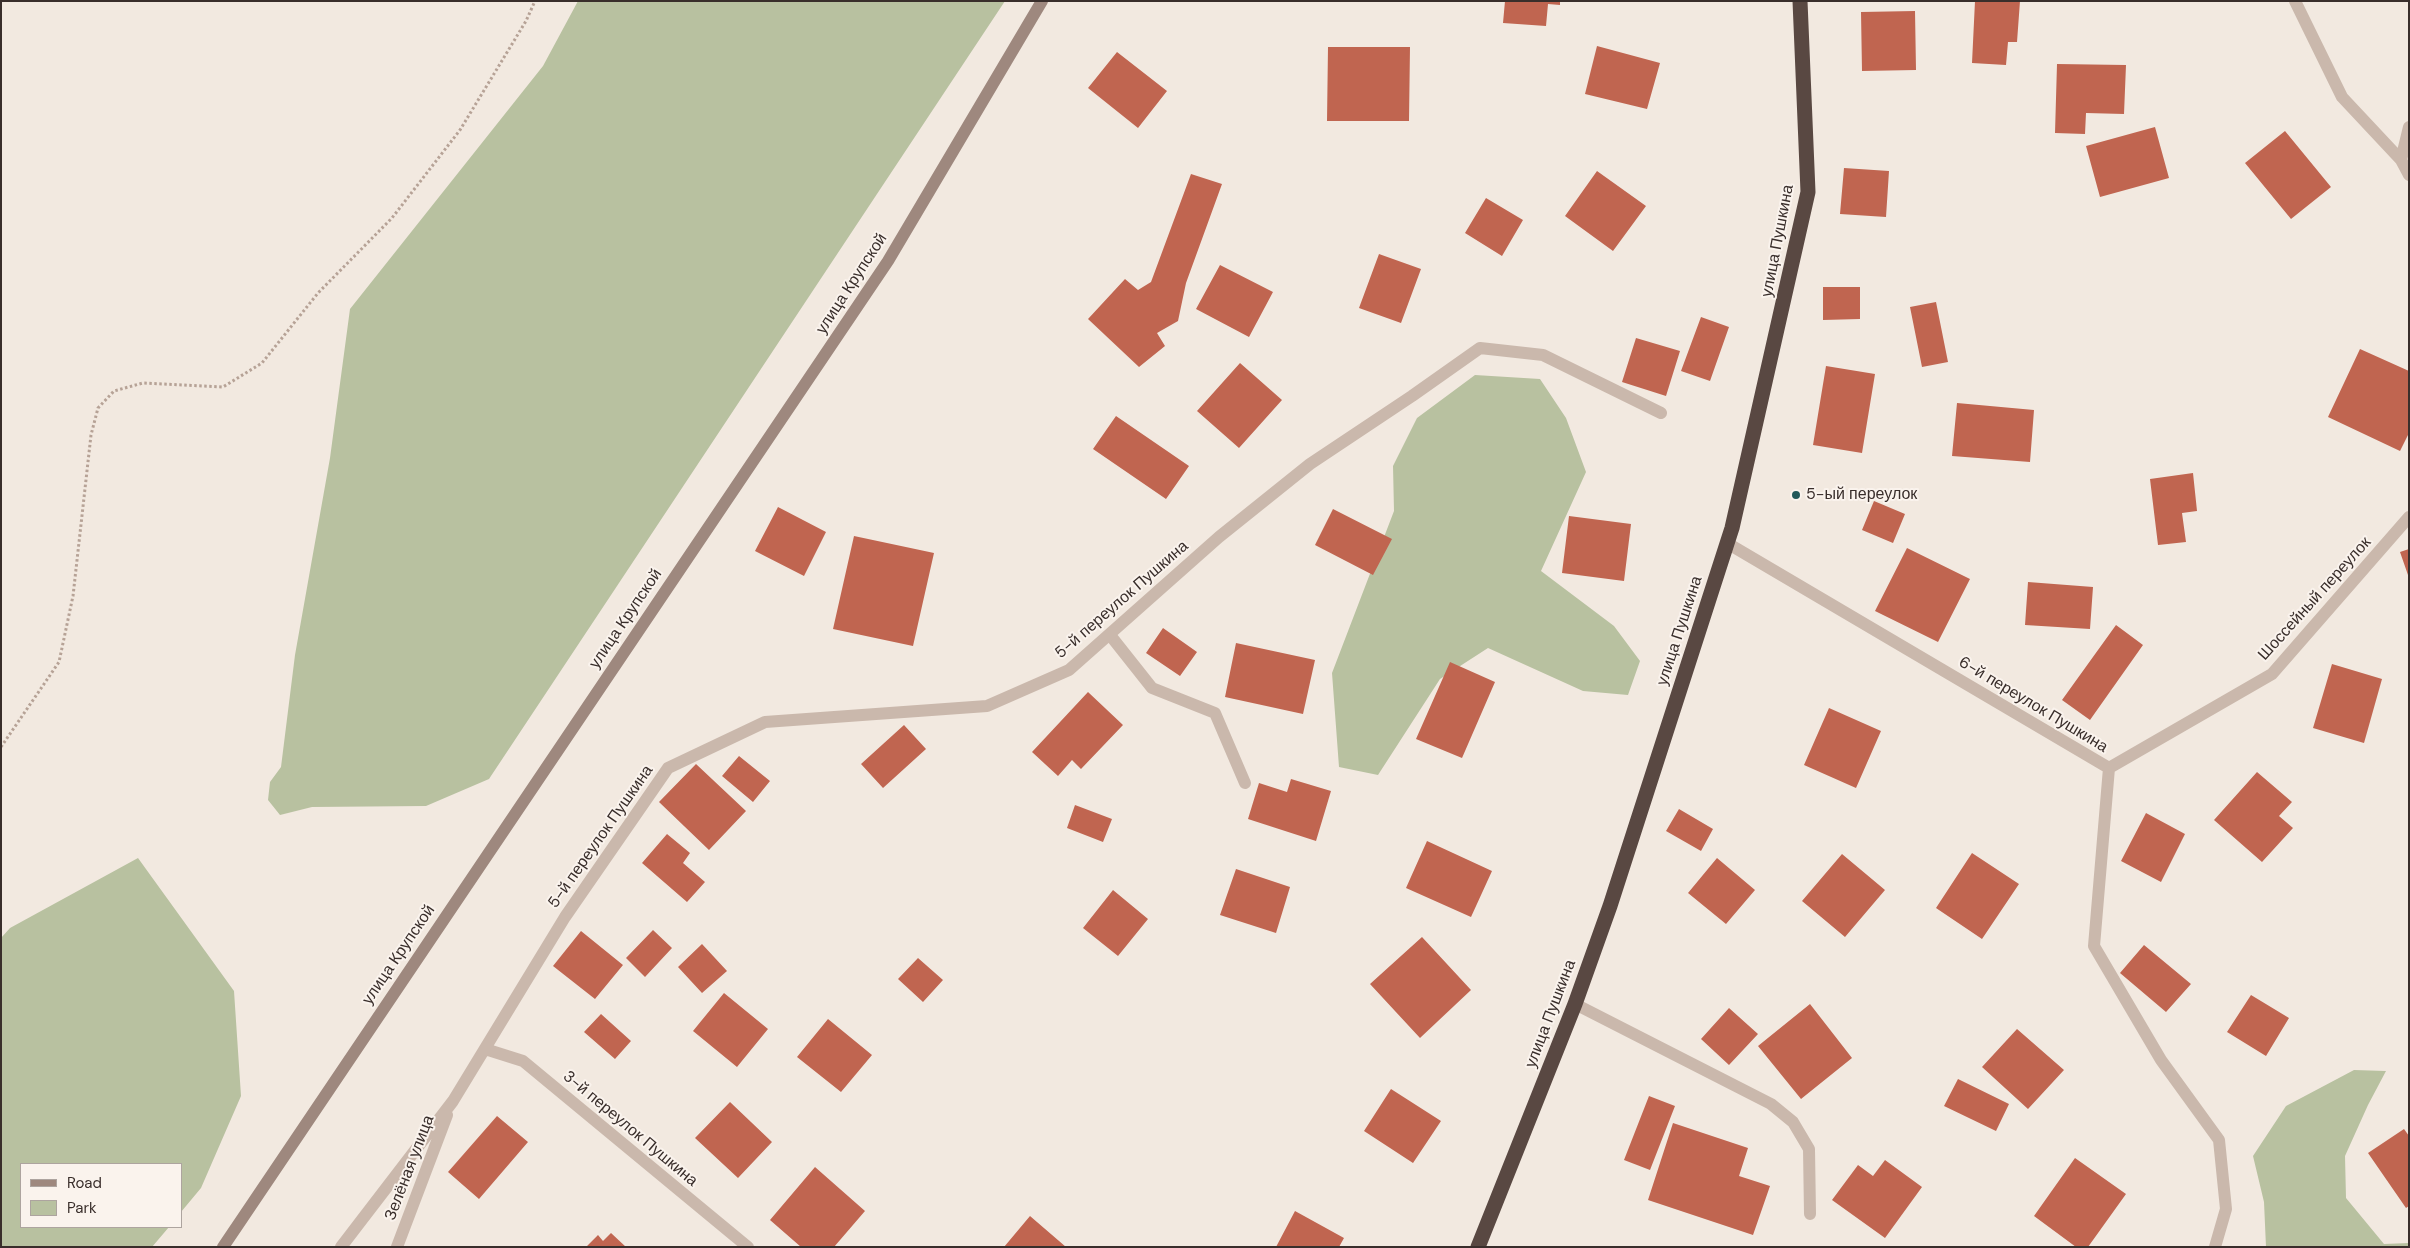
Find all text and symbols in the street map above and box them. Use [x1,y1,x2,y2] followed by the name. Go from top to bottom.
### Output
[1758,183,1798,299] street label: улица Пушкина
[812,230,892,338] street label: улица Крупской
[1806,485,1917,505] place label: 5-ый переулок
[1790,489,1802,501] marker: 5-ый переулок
[2255,533,2375,665] street label: Шоссейный переулок
[1052,537,1192,663] street label: 5-й переулок Пушкина
[586,566,666,672] street label: улица Крупской
[1653,574,1707,688] street label: улица Пушкина
[1955,653,2111,757] street label: 6-й переулок Пушкина
[544,762,658,912] street label: 5-й переулок Пушкина
[359,902,439,1008] street label: улица Крупской
[1522,957,1580,1071] street label: улица Пушкина
[559,1067,701,1191] street label: 3-й переулок Пушкина
[381,1113,439,1223] street label: Зелёная улица
[20,1163,182,1228] legend
[67,1173,102,1193] text: Road
[67,1198,97,1218] text: Park

